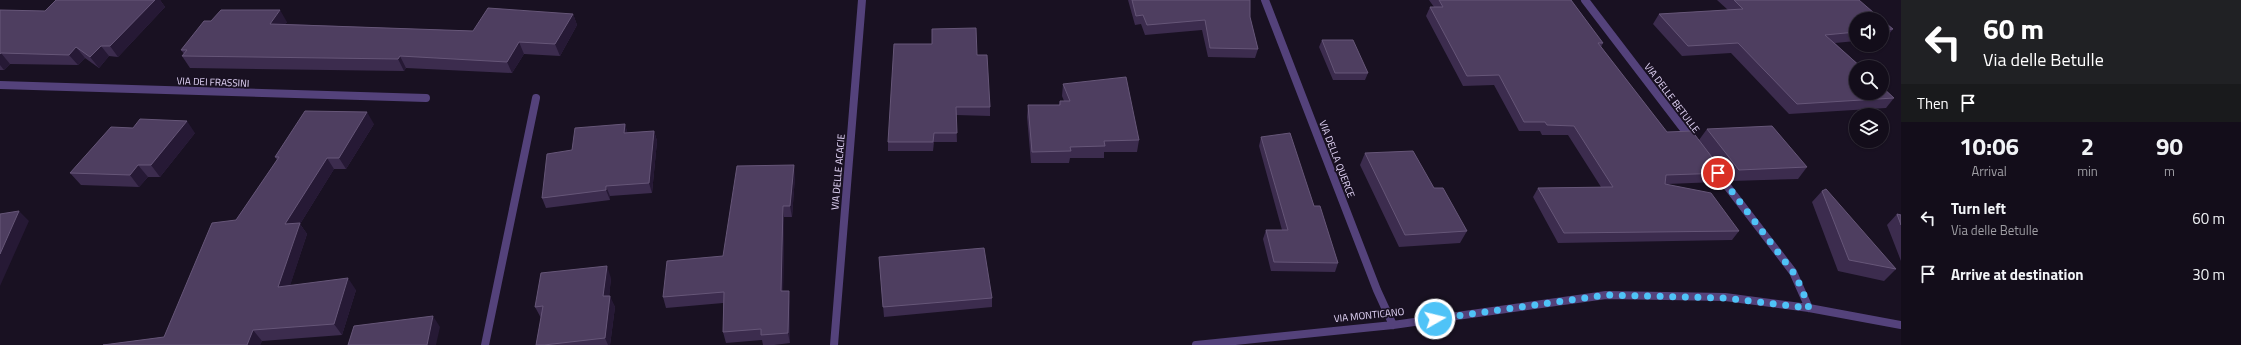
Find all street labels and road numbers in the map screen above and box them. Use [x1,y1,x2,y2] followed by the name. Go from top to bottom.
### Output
[1641,60,1704,137] street label: VIA DELLE BETULLE
[176,73,250,91] street label: VIA DEI FRASSINI
[1315,118,1359,200] street label: VIA DELLA QUERCE
[827,133,849,211] street label: VIA DELLE ACACIE
[1333,304,1405,326] street label: VIA MONTICANO

